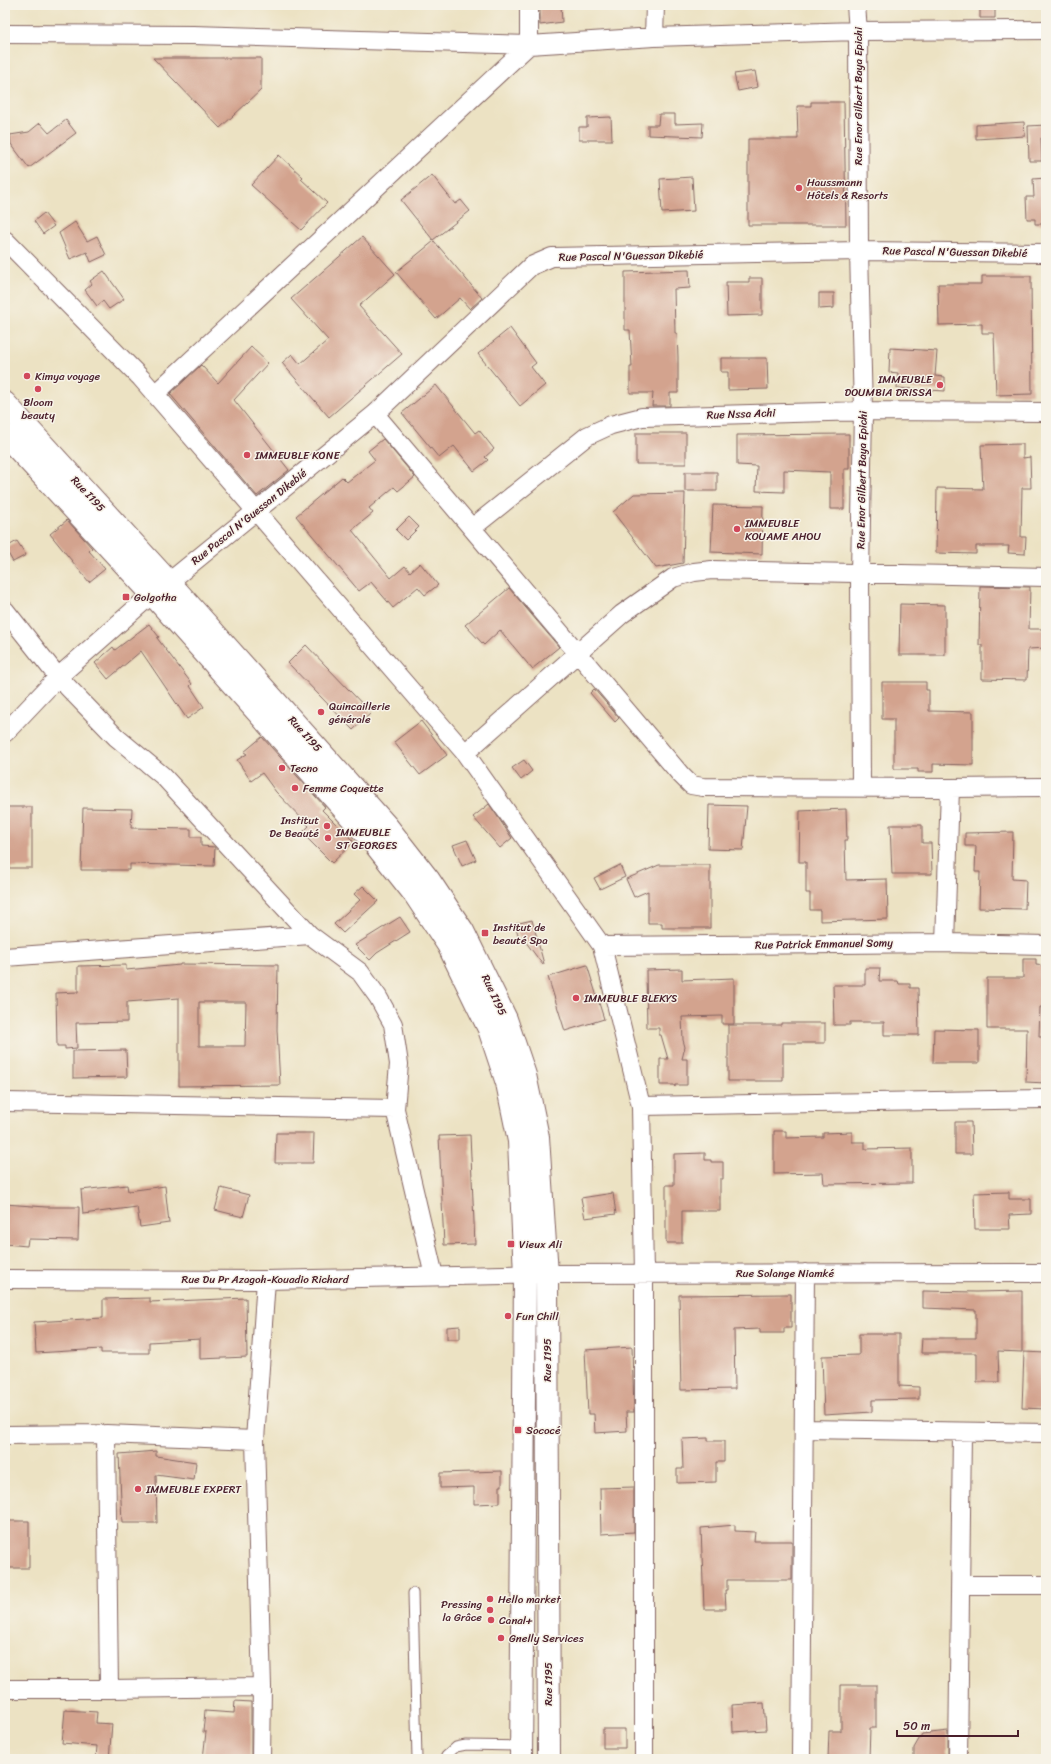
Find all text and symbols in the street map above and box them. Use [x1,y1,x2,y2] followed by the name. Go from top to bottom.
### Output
[849,26,868,165] street label: Rue Enor Gilbert Baya Epichi
[807,173,889,205] place label: Haussmann Hôtels & Resorts
[794,183,804,193] marker: Haussmann Hôtels & Resorts
[882,241,1028,263] street label: Rue Pascal N'Guessan Dikebié
[558,245,704,267] street label: Rue Pascal N'Guessan Dikebié
[35,367,101,386] place label: Kimya voyage
[845,370,933,402] place label: IMMEUBLE DOUMBIA DRISSA
[22,371,32,381] marker: Kimya voyage
[935,380,945,390] marker: IMMEUBLE DOUMBIA DRISSA
[33,384,43,394] marker: Bloom beauty
[21,393,55,425] place label: Bloom beauty
[706,403,777,425] street label: Rue Nssa Achi
[851,410,873,549] street label: Rue Enor Gilbert Baya Epichi
[254,446,340,465] place label: IMMEUBLE KONE
[242,450,252,460] marker: IMMEUBLE KONE
[187,464,311,570] street label: Rue Pascal N'Guessan Dikebié
[66,472,110,517] street label: Rue I195
[744,514,822,546] place label: IMMEUBLE KOUAME AHOU
[732,524,742,534] marker: IMMEUBLE KOUAME AHOU
[134,588,177,607] place label: Golgotha
[121,592,131,602] marker: Golgotha
[328,697,391,729] place label: Quincaillerie générale
[316,707,326,717] marker: Quincaillerie générale
[283,711,327,757] street label: Rue I195
[290,759,318,778] place label: Tecno
[277,763,287,773] marker: Tecno
[303,779,384,798] place label: Femme Coquette
[290,783,300,793] marker: Femme Coquette
[269,811,319,843] place label: Institut De Beauté
[322,821,332,831] marker: Institut De Beauté
[335,823,397,855] place label: IMMEUBLE ST GEORGES
[323,833,333,843] marker: IMMEUBLE ST GEORGES
[492,918,548,950] place label: Institut de beauté Spa
[480,928,490,938] marker: Institut de beauté Spa
[755,933,893,955] street label: Rue Patrick Emmanuel Somy
[476,971,512,1019] street label: Rue I195
[583,989,677,1008] place label: IMMEUBLE BLEKYS
[571,993,581,1003] marker: IMMEUBLE BLEKYS
[519,1235,563,1254] place label: Vieux Ali
[506,1239,516,1249] marker: Vieux Ali
[736,1264,834,1283] street label: Rue Solange Niamké
[181,1270,350,1289] street label: Rue Du Pr Azagoh-Kouadio Richard
[516,1307,559,1326] place label: Fun Chill
[503,1311,513,1321] marker: Fun Chill
[538,1338,557,1382] street label: Rue I195
[526,1421,561,1440] place label: Sococé
[513,1425,523,1435] marker: Sococé
[145,1480,242,1499] place label: IMMEUBLE EXPERT
[133,1484,143,1494] marker: IMMEUBLE EXPERT
[498,1590,561,1609] place label: Hello market
[485,1594,495,1604] marker: Hello market
[441,1595,482,1627] place label: Pressing la Grâce
[485,1605,495,1615] marker: Pressing la Grâce
[499,1611,533,1630] place label: Canal+
[486,1615,496,1625] marker: Canal+
[509,1629,585,1648] place label: Gnelly Services
[496,1633,506,1643] marker: Gnelly Services
[539,1662,558,1706] street label: Rue I195
[897,1712,1018,1738] scale bar
[903,1715,930,1737] text: 50 m

